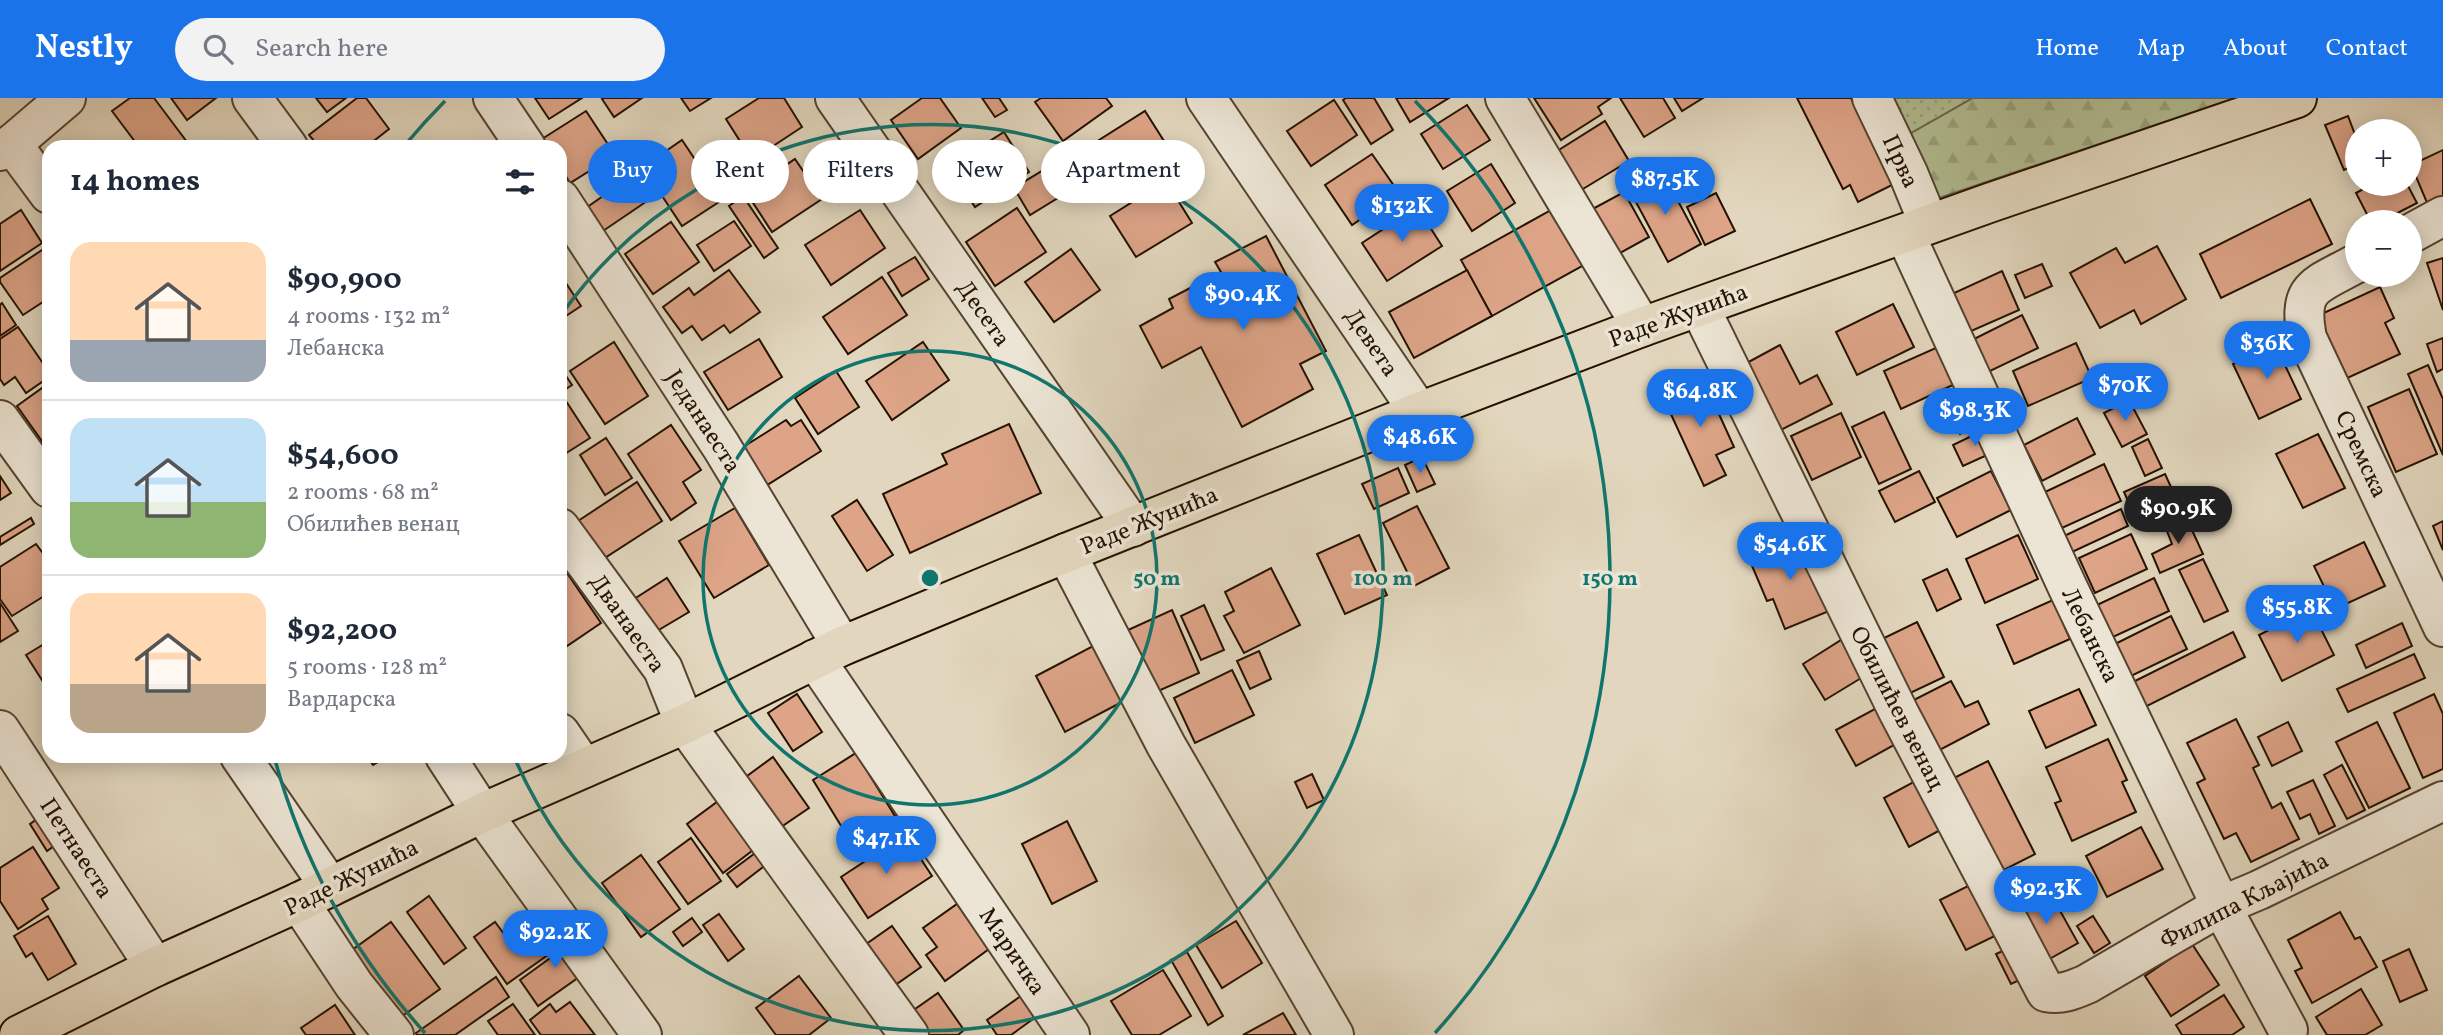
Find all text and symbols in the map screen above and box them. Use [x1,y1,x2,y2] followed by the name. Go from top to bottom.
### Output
[175,18,665,81] search box
[35,26,133,72] text: Nestly
[199,30,237,68] icon: search
[255,31,388,67] text: Search here
[2035,32,2099,66] text: Home
[2137,32,2185,66] text: Map
[2223,32,2288,66] text: About
[2326,32,2408,66] text: Contact
[2345,119,2422,287] map controls
[2345,119,2422,196] button: +
[1872,129,1926,194] street label: Прва
[588,140,677,203] chip: Buy
[691,140,789,203] chip: Rent
[803,140,918,203] chip: Filters
[932,140,1027,203] chip: New
[1041,140,1205,203] chip: Apartment
[1608,158,1722,217] pin: $87.5K
[70,161,200,203] text: 14 homes
[501,163,539,201] icon: filters
[1631,164,1699,196] text: $87.5K
[1353,184,1451,244] pin: $132K
[1371,191,1433,223] text: $132K
[2345,210,2422,287] button: −
[287,259,402,301] text: $90,900
[126,270,210,354] icon: home
[1186,272,1300,332] pin: $90.4K
[947,274,1018,355] street label: Десета
[1604,276,1753,358] street label: Раде Жунића
[1204,279,1282,311] text: $90.4K
[287,301,450,333] text: 4 rooms · 132 m²
[1335,302,1406,384] street label: Девета
[2226,322,2308,381] pin: $36K
[2240,328,2294,360] text: $36K
[287,333,385,365] text: Лебанска
[656,364,749,481] street label: Једанаеста
[2084,364,2166,423] pin: $70K
[1643,370,1757,429] pin: $64.8K
[2098,370,2152,402] text: $70K
[1663,376,1737,408] text: $64.8K
[1918,388,2032,448] pin: $98.3K
[1939,395,2011,427] text: $98.3K
[2325,406,2395,504] street label: Сремска
[1363,416,1477,475] pin: $48.6K
[1383,422,1457,454] text: $48.6K
[287,435,399,477] text: $54,600
[126,446,210,530] icon: home
[287,477,439,509] text: 2 rooms · 68 m²
[1076,479,1224,565] street label: Раде Жунића
[2121,486,2235,546] pin: $90.9K
[2140,493,2216,525] text: $90.9K
[287,509,460,541] text: Обилићев венац
[1733,522,1847,582] pin: $54.6K
[1753,529,1827,561] text: $54.6K
[1133,565,1181,594] text: 50 m
[1353,565,1413,594] text: 100 m
[1582,565,1638,594] text: 150 m
[918,566,942,590] centre of rings
[580,568,673,681] street label: Дванаеста
[2051,582,2127,689] street label: Лебанска
[2240,586,2354,645] pin: $55.8K
[2262,592,2332,624] text: $55.8K
[287,610,397,652] text: $92,200
[126,621,210,705] icon: home
[1840,621,1952,797] street label: Обилићев венац
[287,652,447,684] text: 5 rooms · 128 m²
[287,684,396,716] text: Вардарска
[30,792,121,906] street label: Петнаеста
[829,816,943,876] pin: $47.1K
[852,823,920,855] text: $47.1K
[279,832,425,926] street label: Раде Жунића
[2154,844,2335,959] street label: Филипа Кљајића
[1989,866,2103,926] pin: $92.3K
[2010,873,2082,905] text: $92.3K
[969,901,1053,1003] street label: Маричка
[498,910,612,970] pin: $92.2K
[519,917,591,949] text: $92.2K

